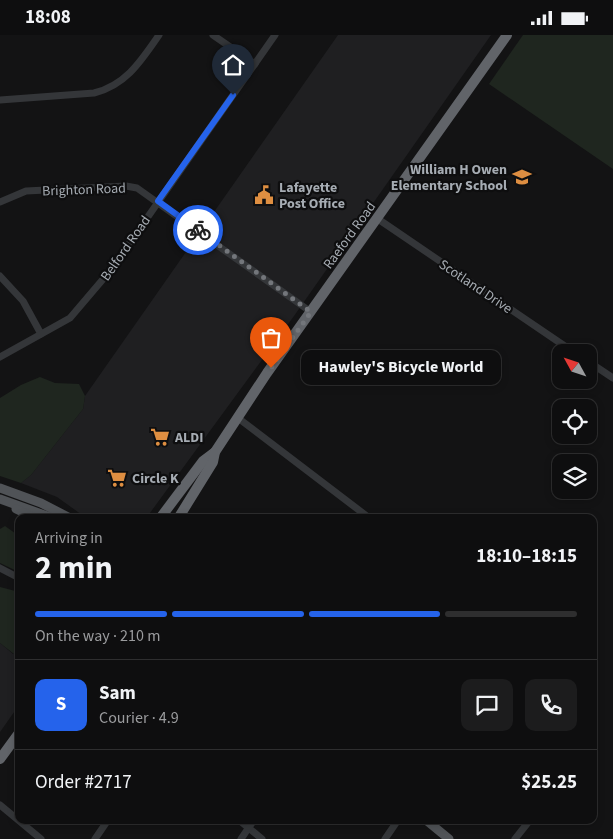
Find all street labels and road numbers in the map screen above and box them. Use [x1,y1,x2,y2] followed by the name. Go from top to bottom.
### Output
[42,179,126,201] street label: Brighton Road
[319,198,381,273] street label: Raeford Road
[96,212,156,285] street label: Belford Road
[435,255,516,319] street label: Scotland Drive

